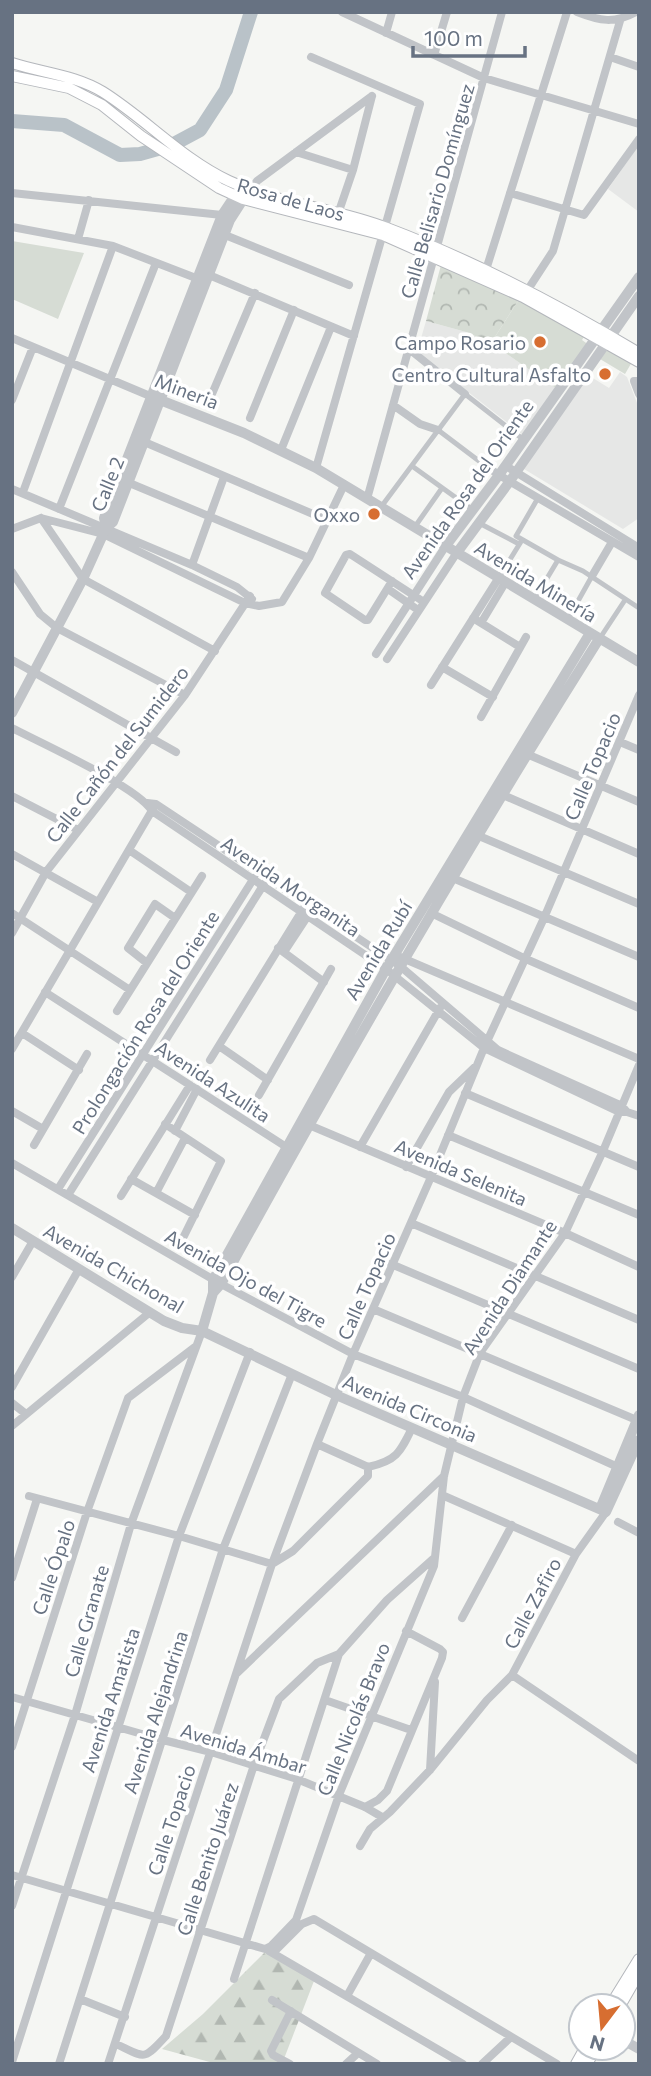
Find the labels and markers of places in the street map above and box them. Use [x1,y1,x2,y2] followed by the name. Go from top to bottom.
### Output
[395,331,526,354] place label: Campo Rosario
[532,334,548,350] marker: Campo Rosario
[392,363,591,386] place label: Centro Cultural Asfalto
[597,366,613,382] marker: Centro Cultural Asfalto
[314,503,360,526] place label: Oxxo
[366,506,382,522] marker: Oxxo

